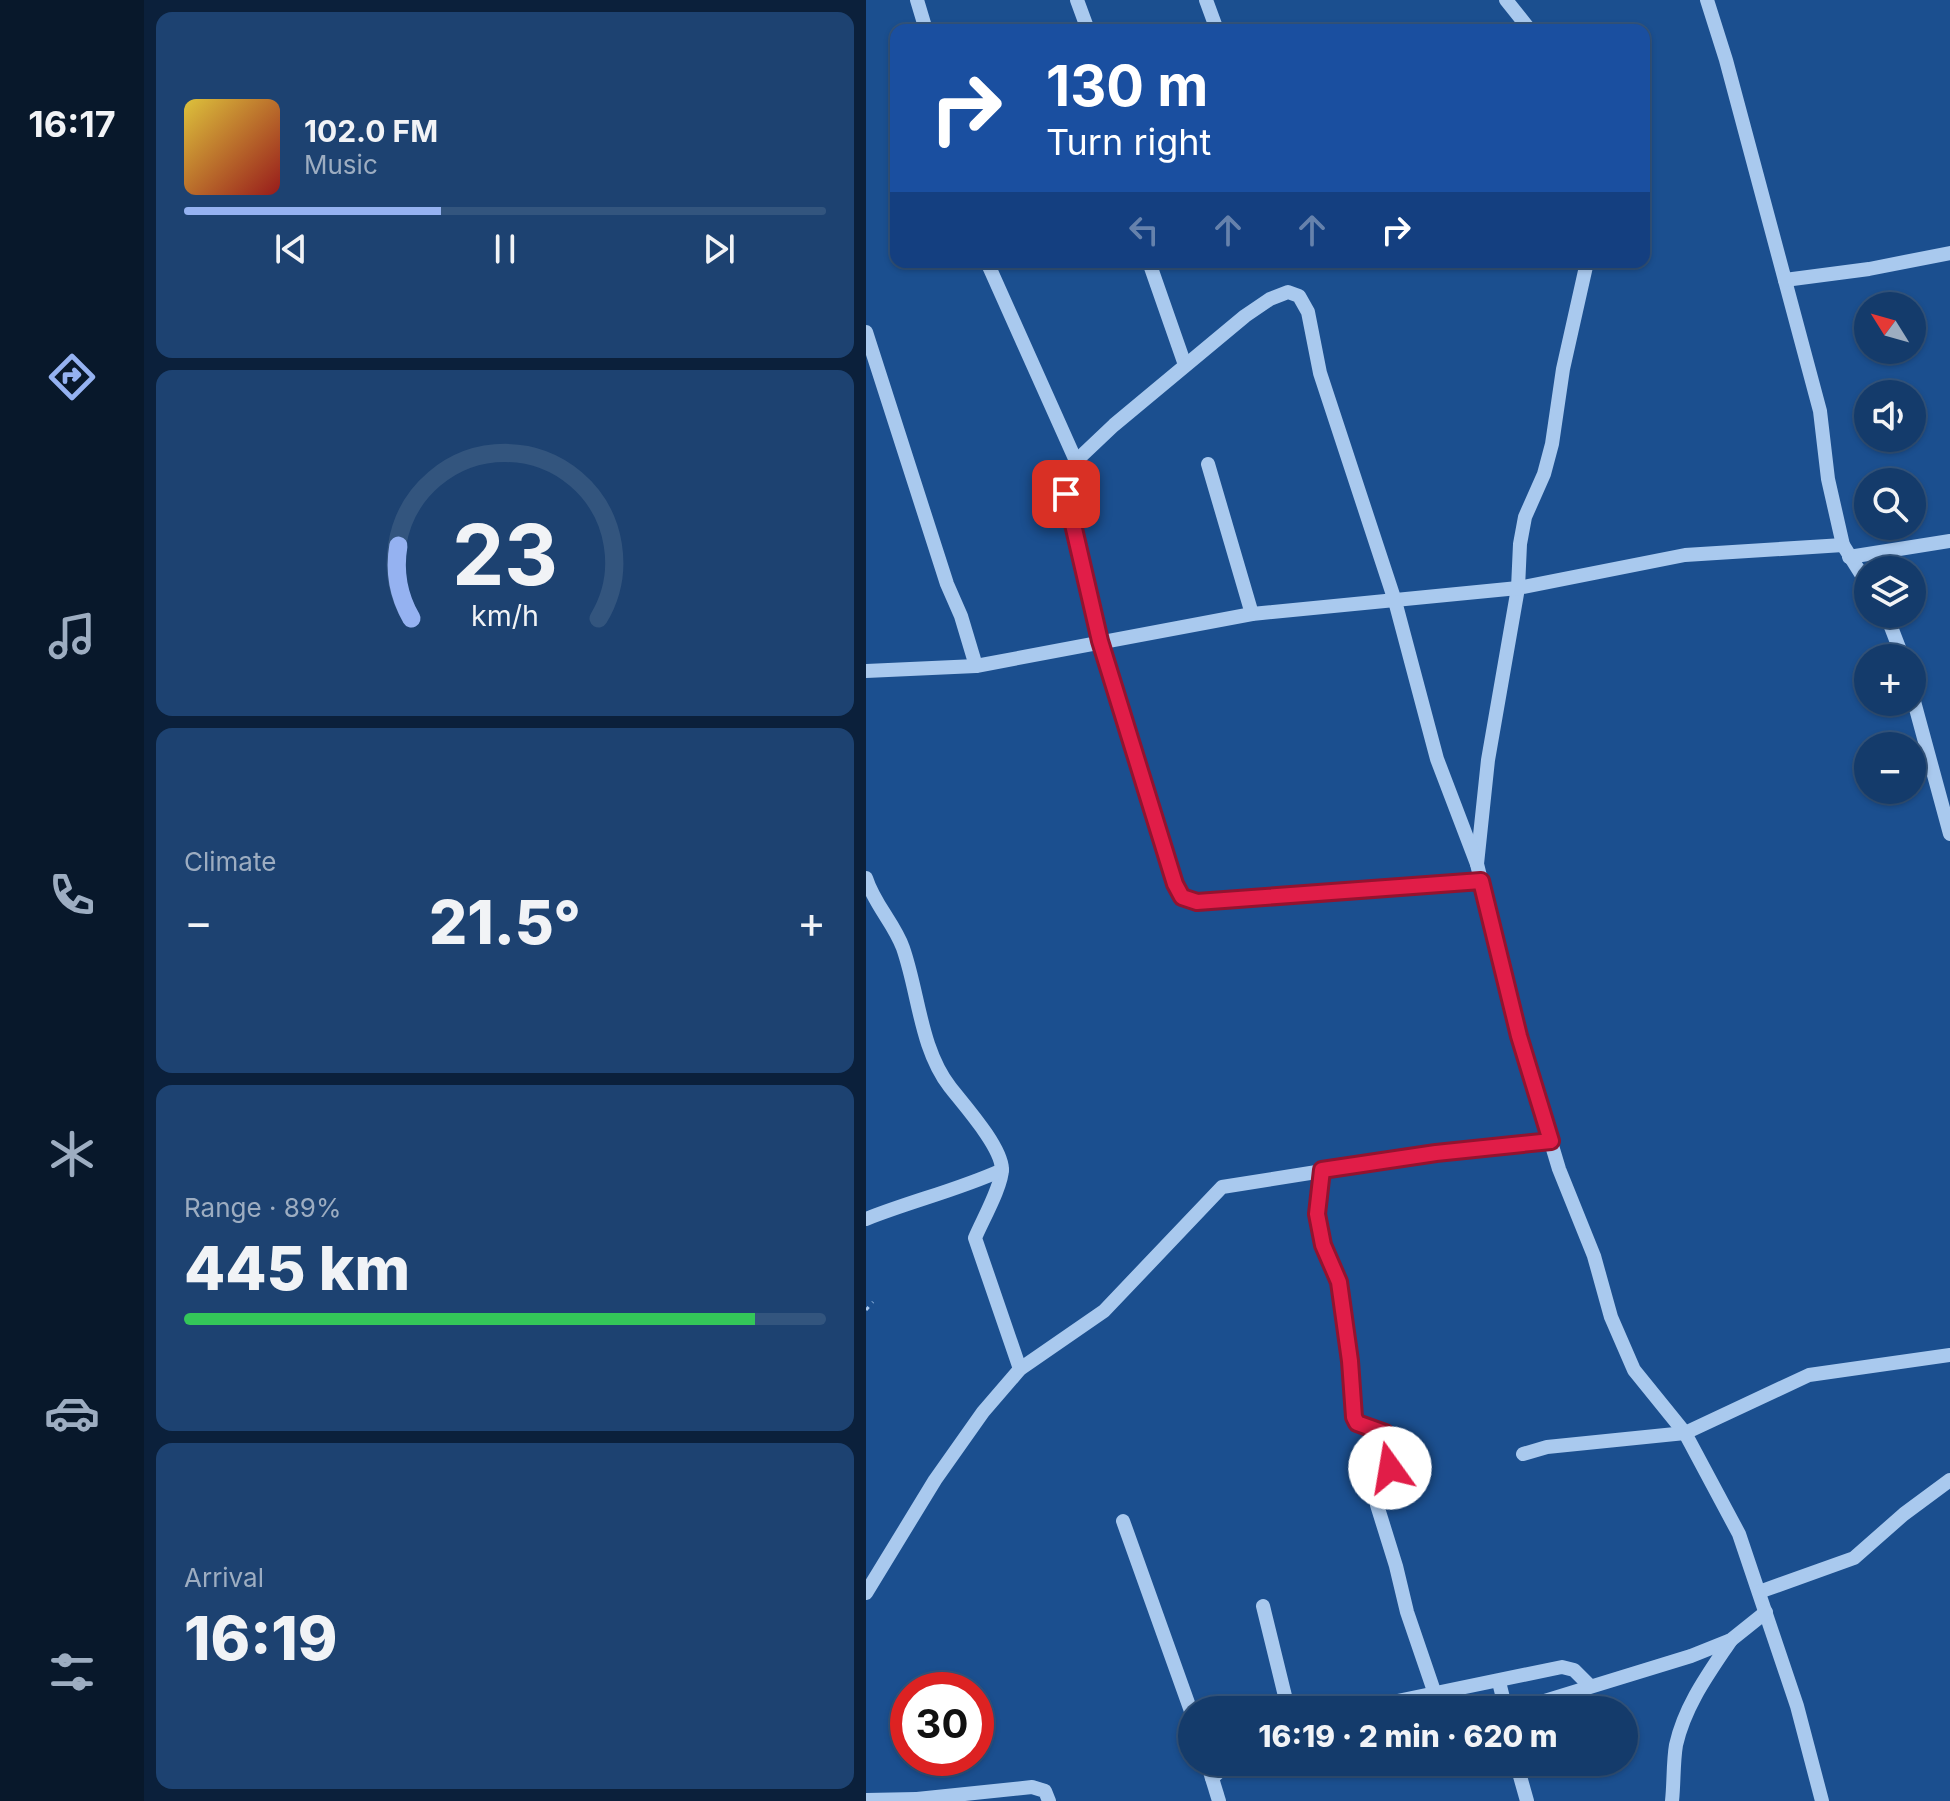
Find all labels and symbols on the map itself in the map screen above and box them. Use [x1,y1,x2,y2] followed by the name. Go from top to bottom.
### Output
[1854,292,1926,364] north arrow
[1032,460,1100,528] pin
[1348,1426,1432,1510] position arrow
[890,1672,994,1776] speed limit sign: 30

